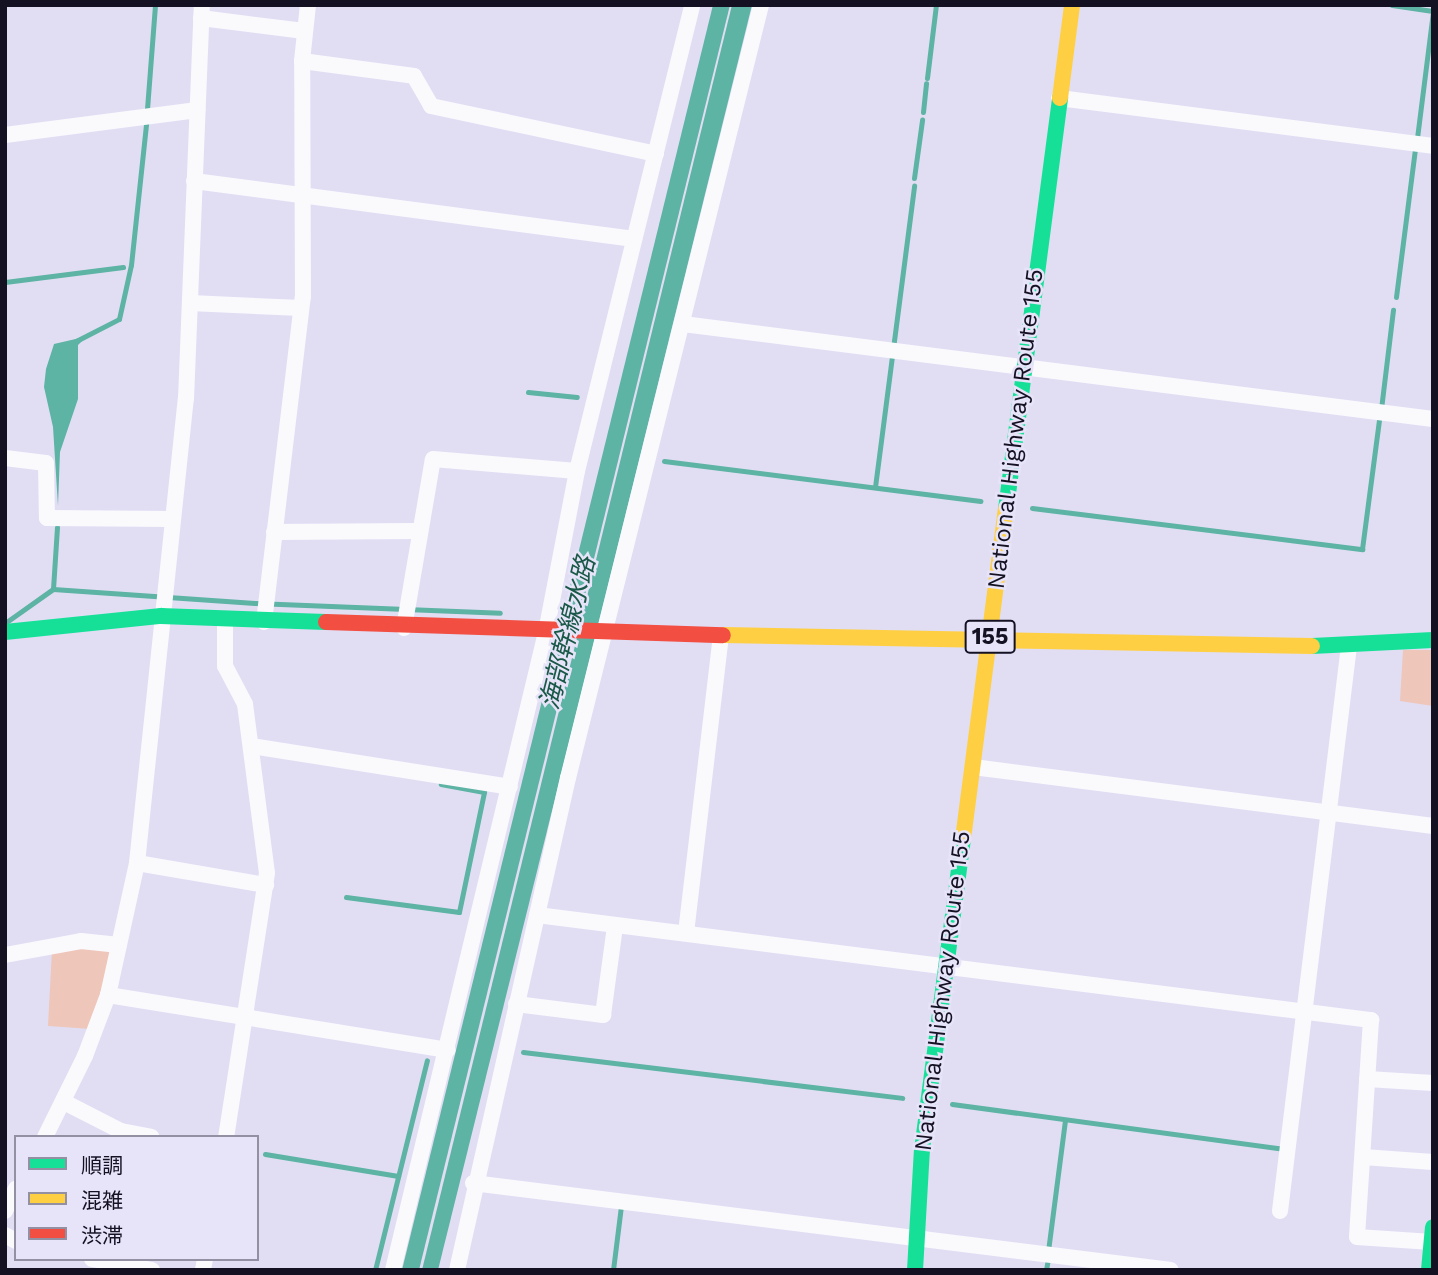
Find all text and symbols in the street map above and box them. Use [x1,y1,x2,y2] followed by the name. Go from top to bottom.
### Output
[982,266,1050,592] street label: National Highway Route 155
[534,554,602,712] water label: 海部幹線水路
[964,618,1016,656] road number: 155
[909,828,977,1154] street label: National Highway Route 155
[14,1135,259,1261] legend
[81,1153,123,1178] text: 順調
[81,1188,123,1213] text: 混雑
[81,1223,123,1248] text: 渋滞

